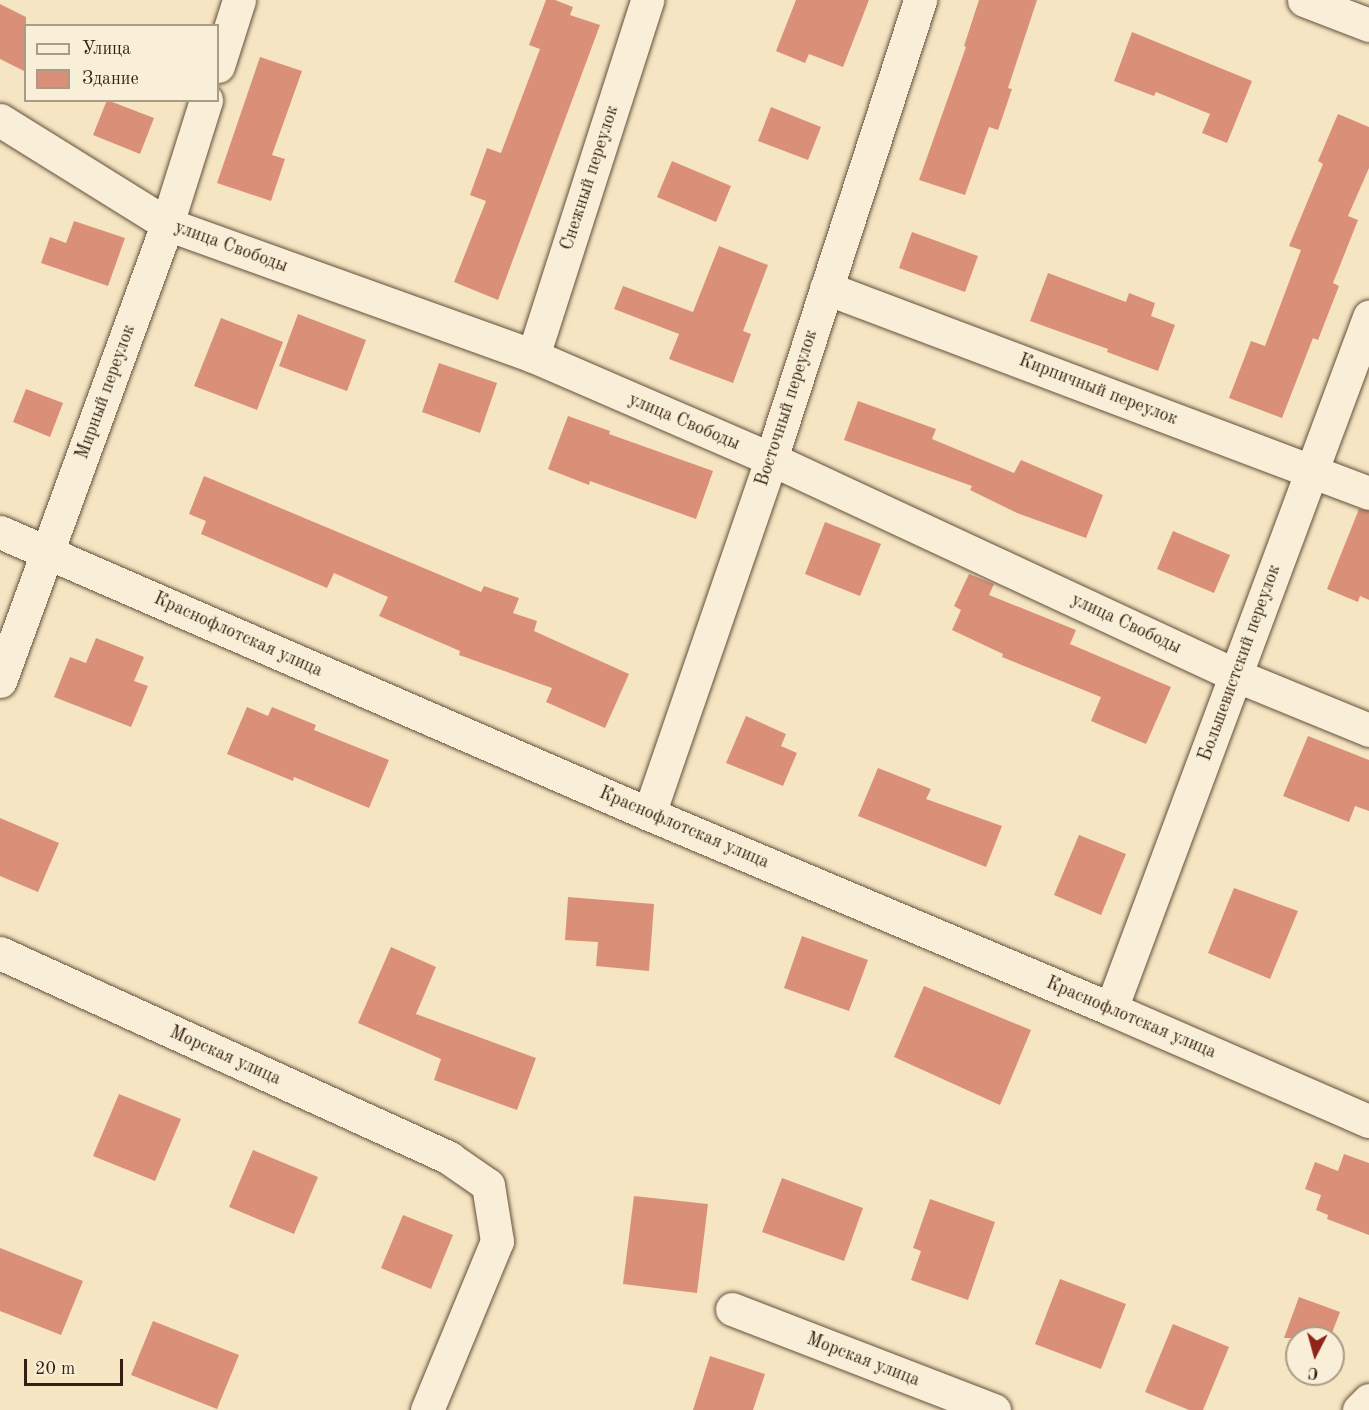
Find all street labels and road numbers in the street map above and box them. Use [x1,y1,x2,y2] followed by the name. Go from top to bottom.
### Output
[556,103,624,253] street label: Снежный переулок
[172,217,290,277] street label: улица Свободы
[72,322,140,462] street label: Мирный переулок
[751,327,823,489] street label: Восточный переулок
[1016,350,1180,430] street label: Кирпичный переулок
[625,389,743,455] street label: улица Свободы
[1194,562,1286,764] street label: Большевистский переулок
[150,588,326,682] street label: Краснофлотская улица
[1068,589,1184,659] street label: улица Свободы
[596,782,772,874] street label: Краснофлотская улица
[1043,972,1219,1064] street label: Краснофлотская улица
[166,1022,284,1090] street label: Морская улица
[803,1328,923,1392] street label: Морская улица

